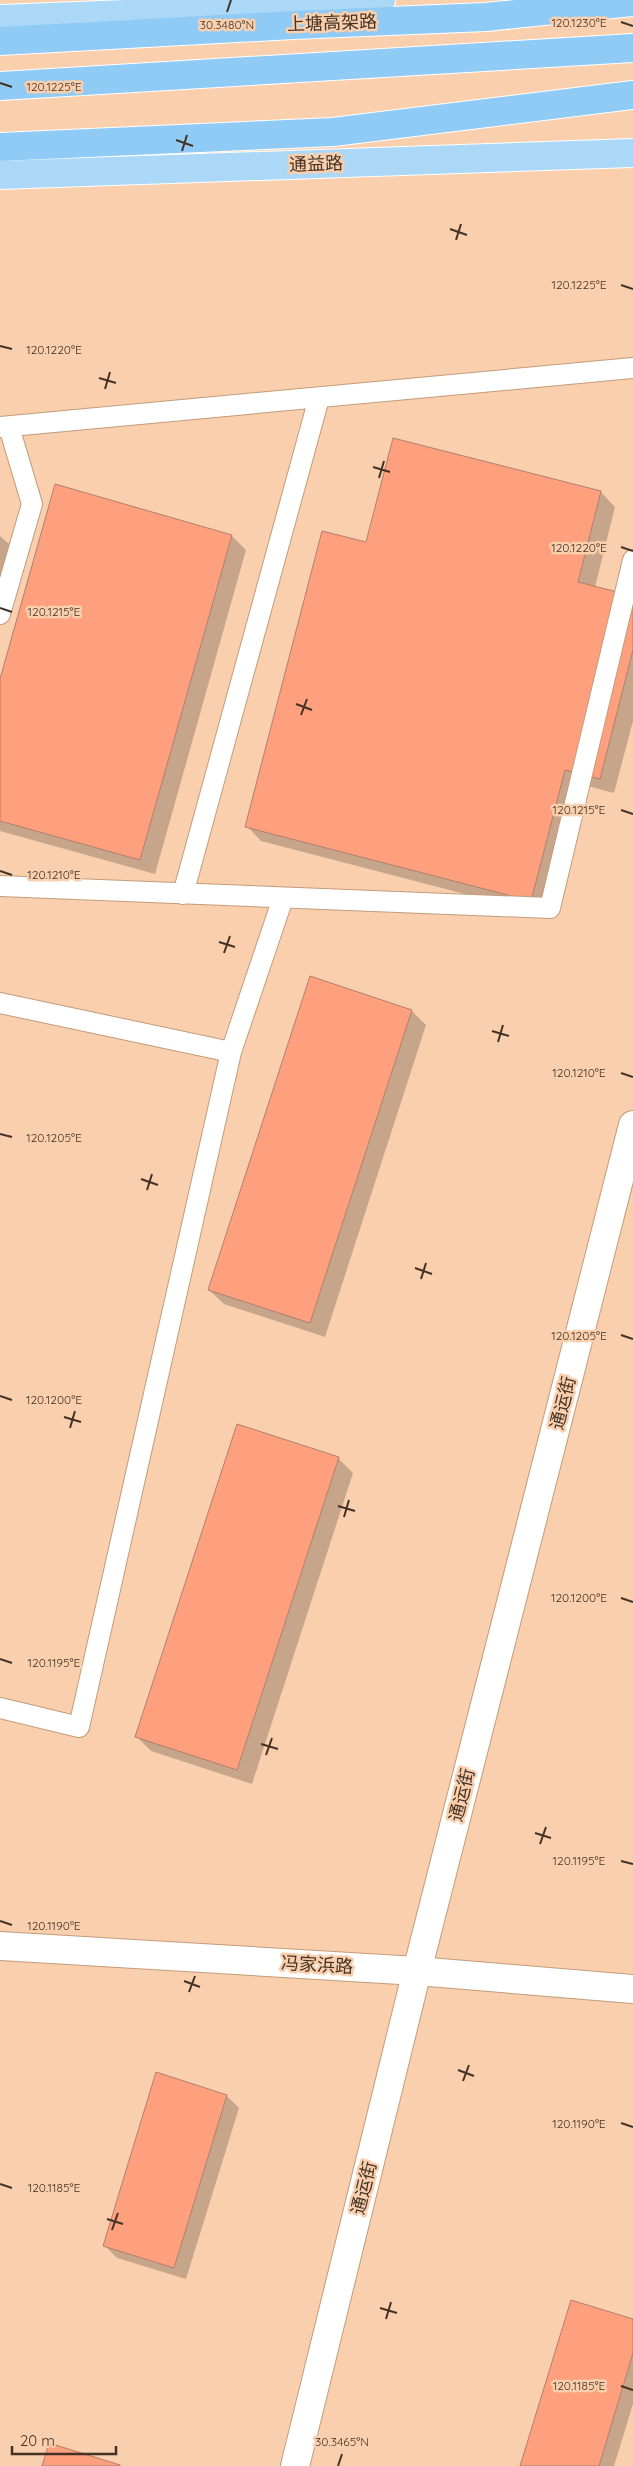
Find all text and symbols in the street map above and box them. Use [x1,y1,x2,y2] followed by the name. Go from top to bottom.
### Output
[287,9,377,36] street label: 上塘高架路
[551,15,607,30] text: 120.1230°E
[200,17,254,32] text: 30.3480°N
[27,79,82,94] text: 120.1225°E
[289,151,343,176] street label: 通益路
[552,277,607,292] text: 120.1225°E
[26,342,82,357] text: 120.1220°E
[551,540,607,555] text: 120.1220°E
[28,604,81,619] text: 120.1215°E
[553,802,606,817] text: 120.1215°E
[27,867,81,882] text: 120.1210°E
[552,1065,606,1080] text: 120.1210°E
[26,1130,82,1145] text: 120.1205°E
[551,1328,607,1343] text: 120.1205°E
[545,1374,580,1432] street label: 通运街
[26,1392,82,1407] text: 120.1200°E
[551,1590,607,1605] text: 120.1200°E
[28,1655,81,1670] text: 120.1195°E
[444,1766,479,1824] street label: 通运街
[553,1853,606,1868] text: 120.1195°E
[27,1918,81,1933] text: 120.1190°E
[280,1951,354,1978] street label: 冯家浜路
[552,2116,606,2131] text: 120.1190°E
[346,2159,381,2217] street label: 通运街
[28,2180,80,2195] text: 120.1185°E
[553,2378,605,2393] text: 120.1185°E
[12,2424,116,2456] scale bar
[20,2431,55,2450] text: 20 m
[315,2434,369,2449] text: 30.3465°N

